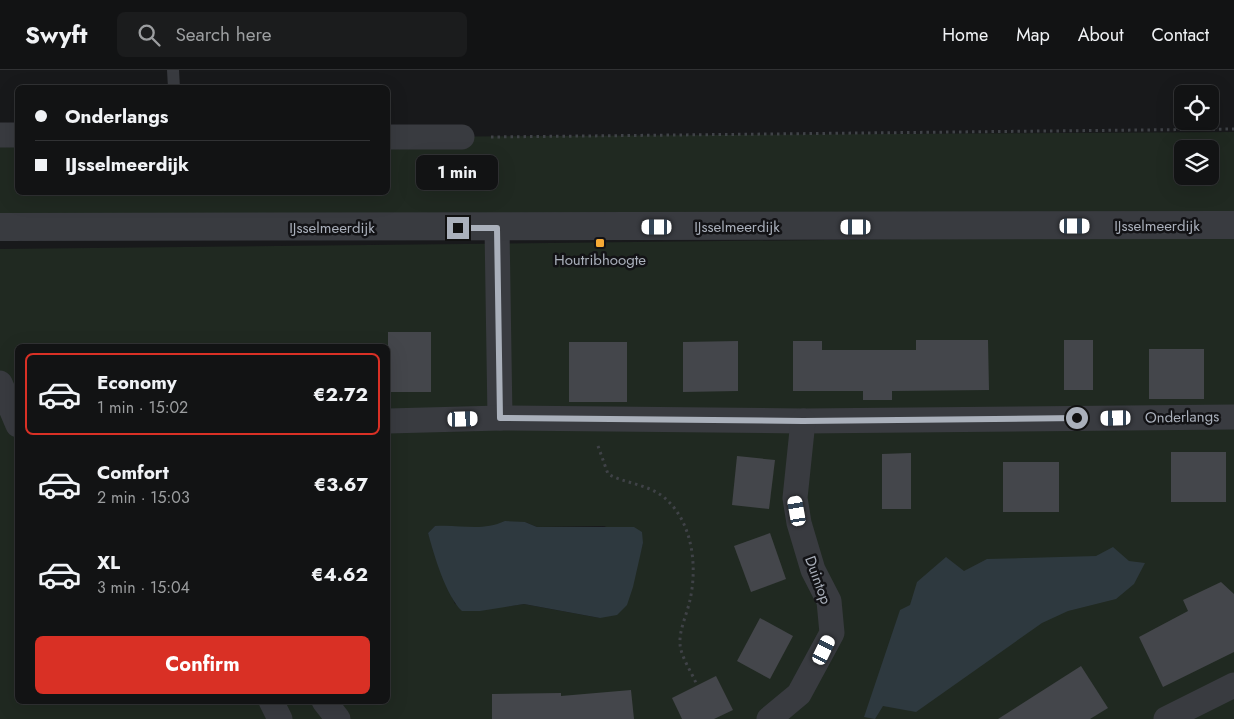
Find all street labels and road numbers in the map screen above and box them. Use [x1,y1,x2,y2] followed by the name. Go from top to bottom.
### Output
[1114,215,1200,237] street label: IJsselmeerdijk
[694,216,780,238] street label: IJsselmeerdijk
[289,217,375,239] street label: IJsselmeerdijk
[1145,405,1219,429] street label: Onderlangs
[799,553,837,608] street label: Duintop

